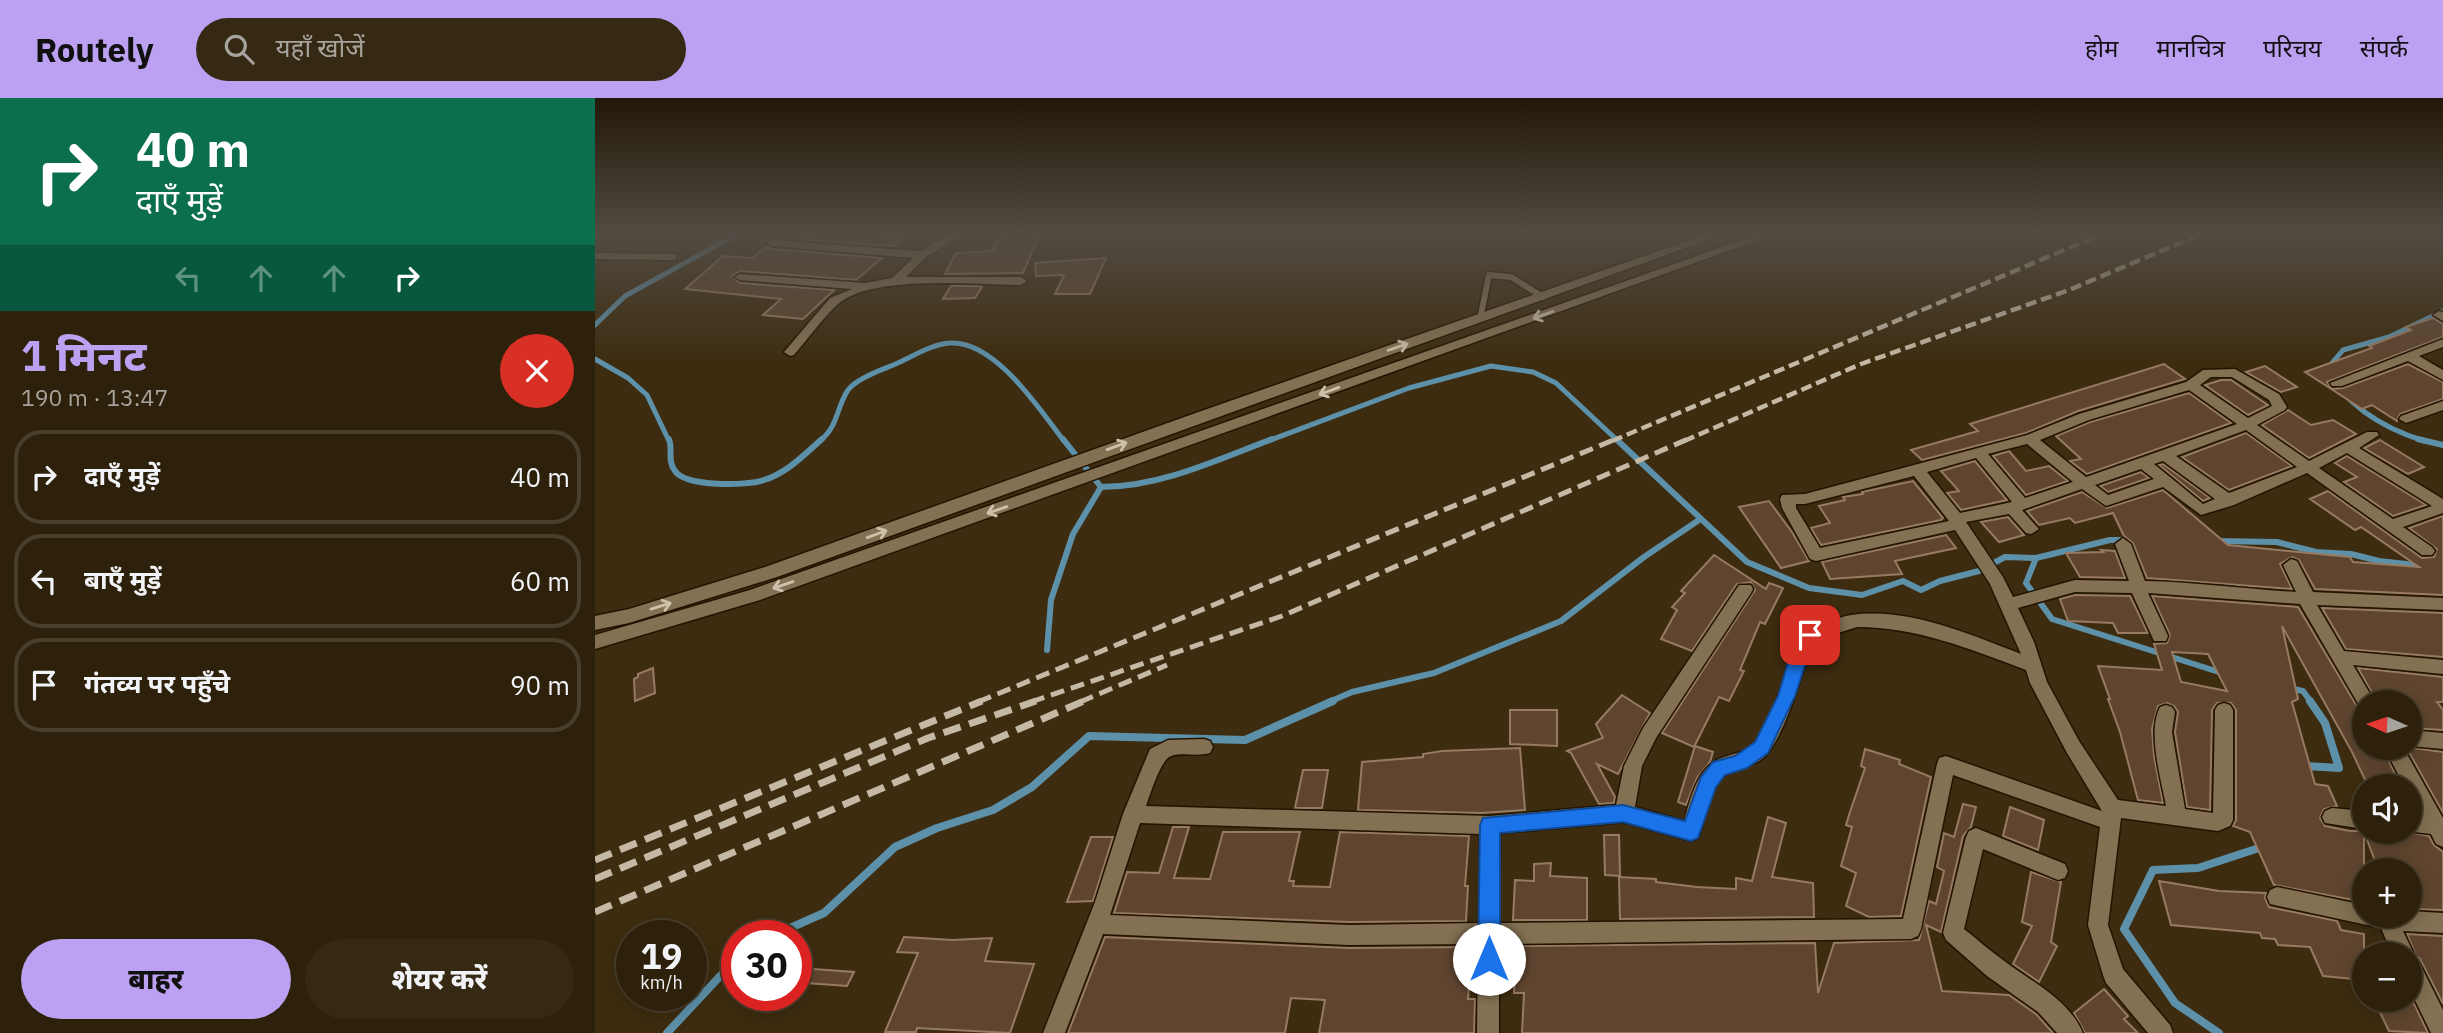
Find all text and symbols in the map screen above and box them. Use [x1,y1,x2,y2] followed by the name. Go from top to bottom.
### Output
[196,18,686,81] search box
[35,28,154,71] text: Routely
[220,30,258,68] icon: search
[276,30,365,64] text: यहाँ खोजें
[2085,32,2118,64] text: होम
[2156,32,2225,64] text: मानचित्र
[2263,32,2322,64] text: परिचय
[2360,32,2408,64] text: संपर्क
[136,117,250,180] text: 40 m
[21,126,112,217] icon: right
[136,179,223,221] text: दाएँ मुड़ें
[169,259,207,297] icon: left
[242,259,280,297] icon: ahead
[315,259,353,297] icon: ahead
[388,259,426,297] icon: right
[1533,310,1555,322] one-way arrow
[21,328,147,383] text: 1 मिनट
[500,334,574,408] button: close
[1386,340,1408,352] one-way arrow
[21,382,168,412] text: 190 m · 13:47
[1318,386,1340,398] one-way arrow
[1106,439,1128,451] one-way arrow
[25,458,63,496] icon: right
[84,458,160,492] text: दाएँ मुड़ें
[510,460,570,494] text: 40 m
[987,505,1009,517] one-way arrow
[865,527,887,539] one-way arrow
[25,562,63,600] icon: left
[84,562,161,596] text: बाएँ मुड़ें
[510,564,570,598] text: 60 m
[772,580,794,592] one-way arrow
[650,599,672,612] one-way arrow
[1780,605,1840,665] pin
[1791,616,1829,654] icon: arrive
[25,666,63,704] icon: arrive
[84,666,230,700] text: गंतव्य पर पहुँचे
[510,668,570,702] text: 90 m
[2352,690,2422,760] north arrow
[2352,690,2422,1012] map controls
[2352,774,2422,844] button: sound
[2352,858,2422,928] button: +
[721,920,812,1011] speed limit sign: 30
[1452,922,1526,996] position arrow
[640,933,683,979] text: 19
[21,939,291,1019] button: बाहर
[305,939,574,1019] button: शेयर करें
[2352,942,2422,1012] button: −
[640,971,683,994] text: km/h

